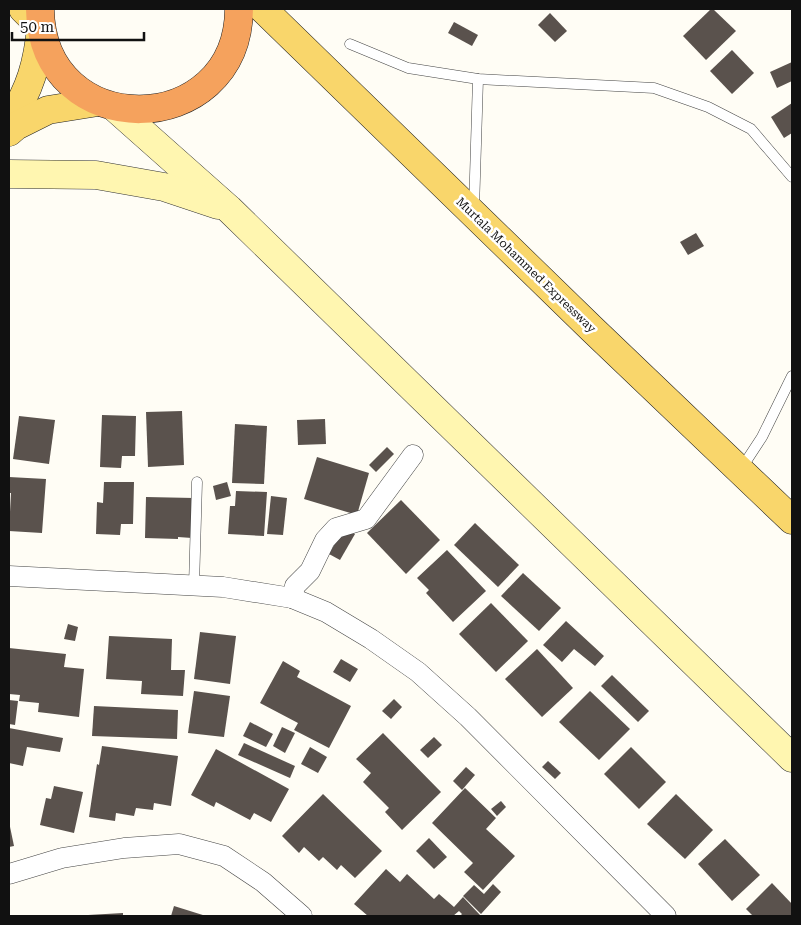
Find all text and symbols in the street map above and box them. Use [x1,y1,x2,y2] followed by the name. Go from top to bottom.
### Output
[12,10,145,42] scale bar
[20,18,55,36] text: 50 m
[453,194,599,336] street label: Murtala Mohammed Expressway

